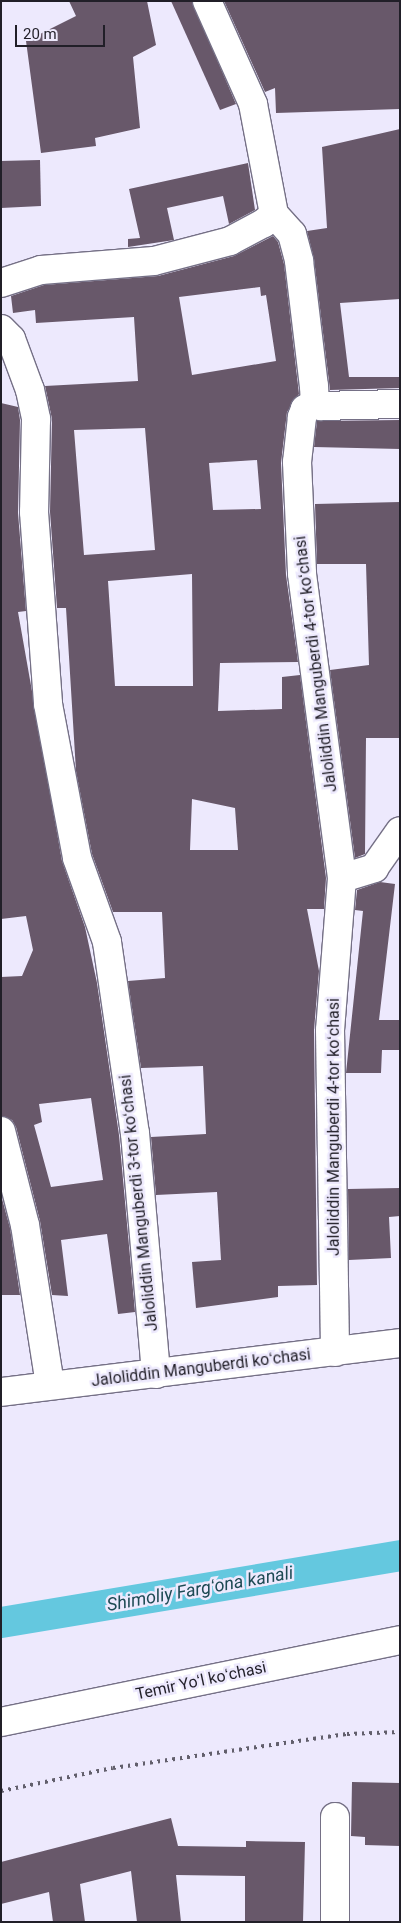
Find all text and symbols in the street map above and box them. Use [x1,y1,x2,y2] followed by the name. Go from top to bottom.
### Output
[18,15,108,47] scale bar
[23,25,57,43] text: 20 m
[291,535,341,793] street label: Jaloliddin Manguberdi 4-tor koʻchasi
[324,998,344,1256] street label: Jaloliddin Manguberdi 4-tor koʻchasi
[116,1074,162,1332] street label: Jaloliddin Manguberdi 3-tor koʻchasi
[90,1345,312,1391] street label: Jaloliddin Manguberdi koʻchasi
[105,1562,295,1616] water label: Shimoliy Fargʻona kanali
[134,1658,268,1704] street label: Temir Yoʻl koʻchasi

